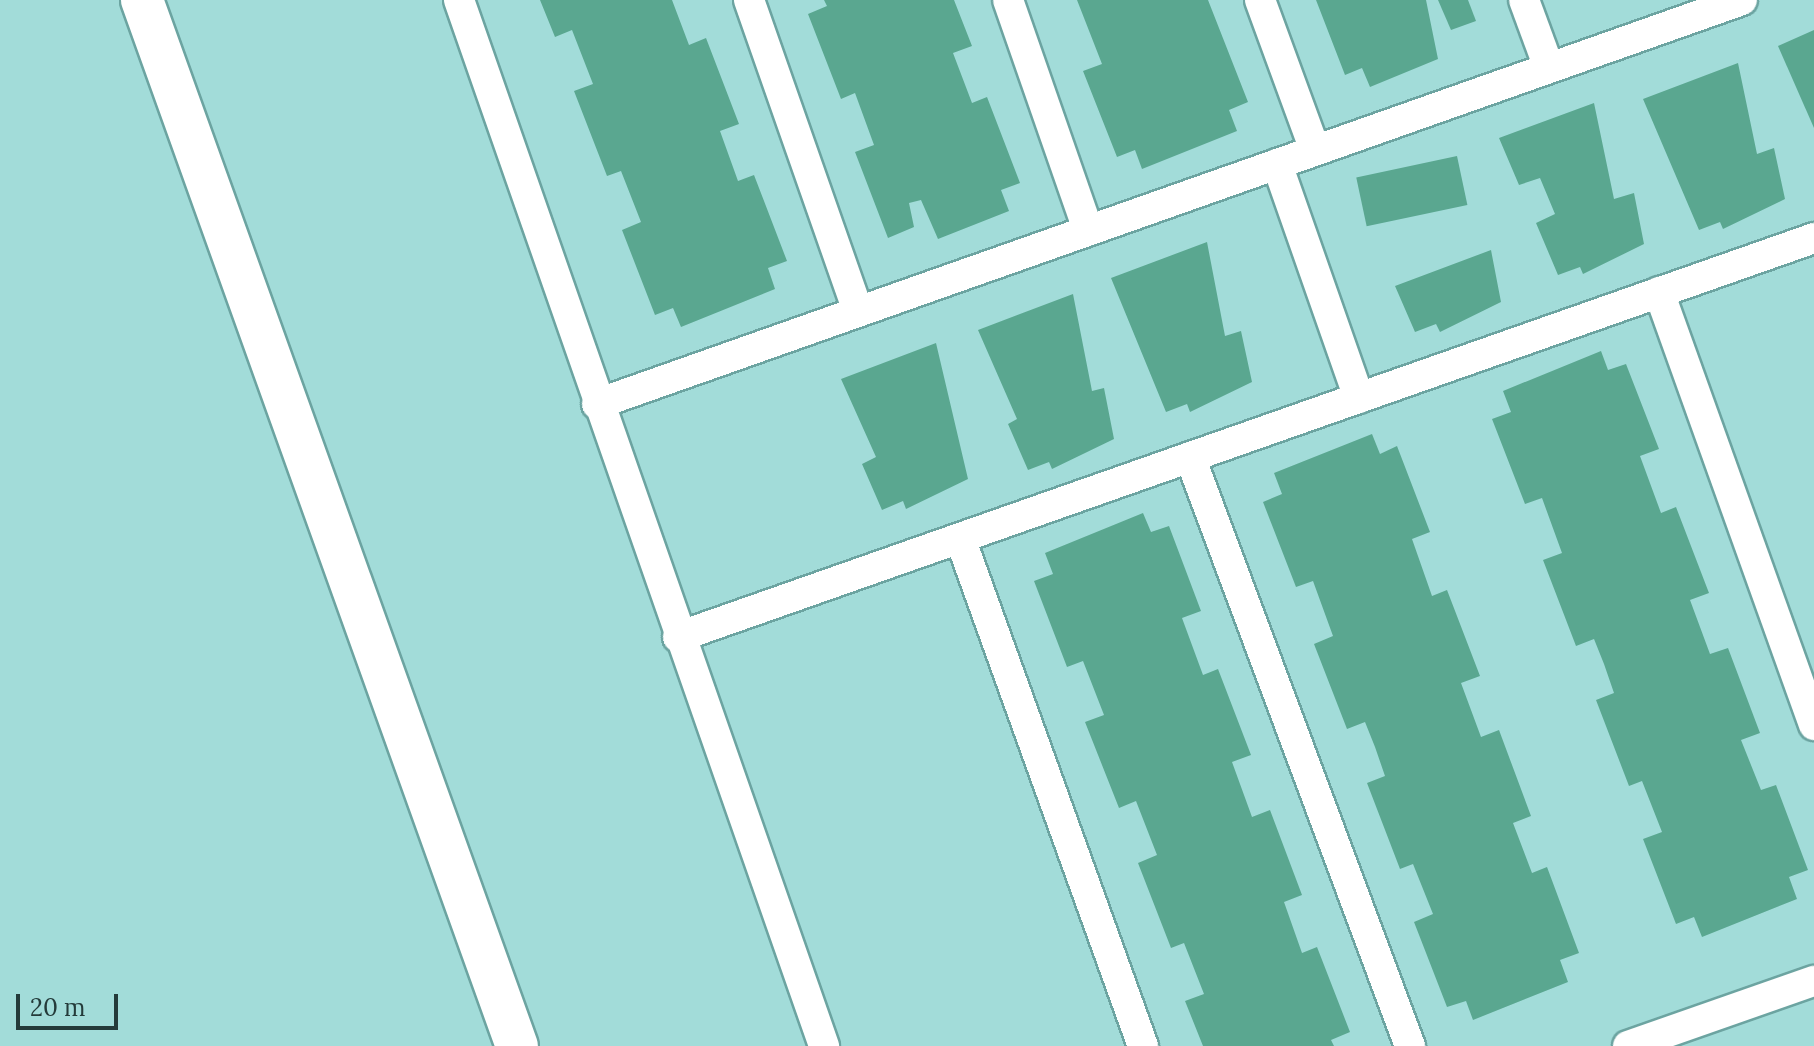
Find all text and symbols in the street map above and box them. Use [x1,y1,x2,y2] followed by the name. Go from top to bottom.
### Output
[20,978,122,1028] scale bar
[30,992,86,1023] text: 20 m

